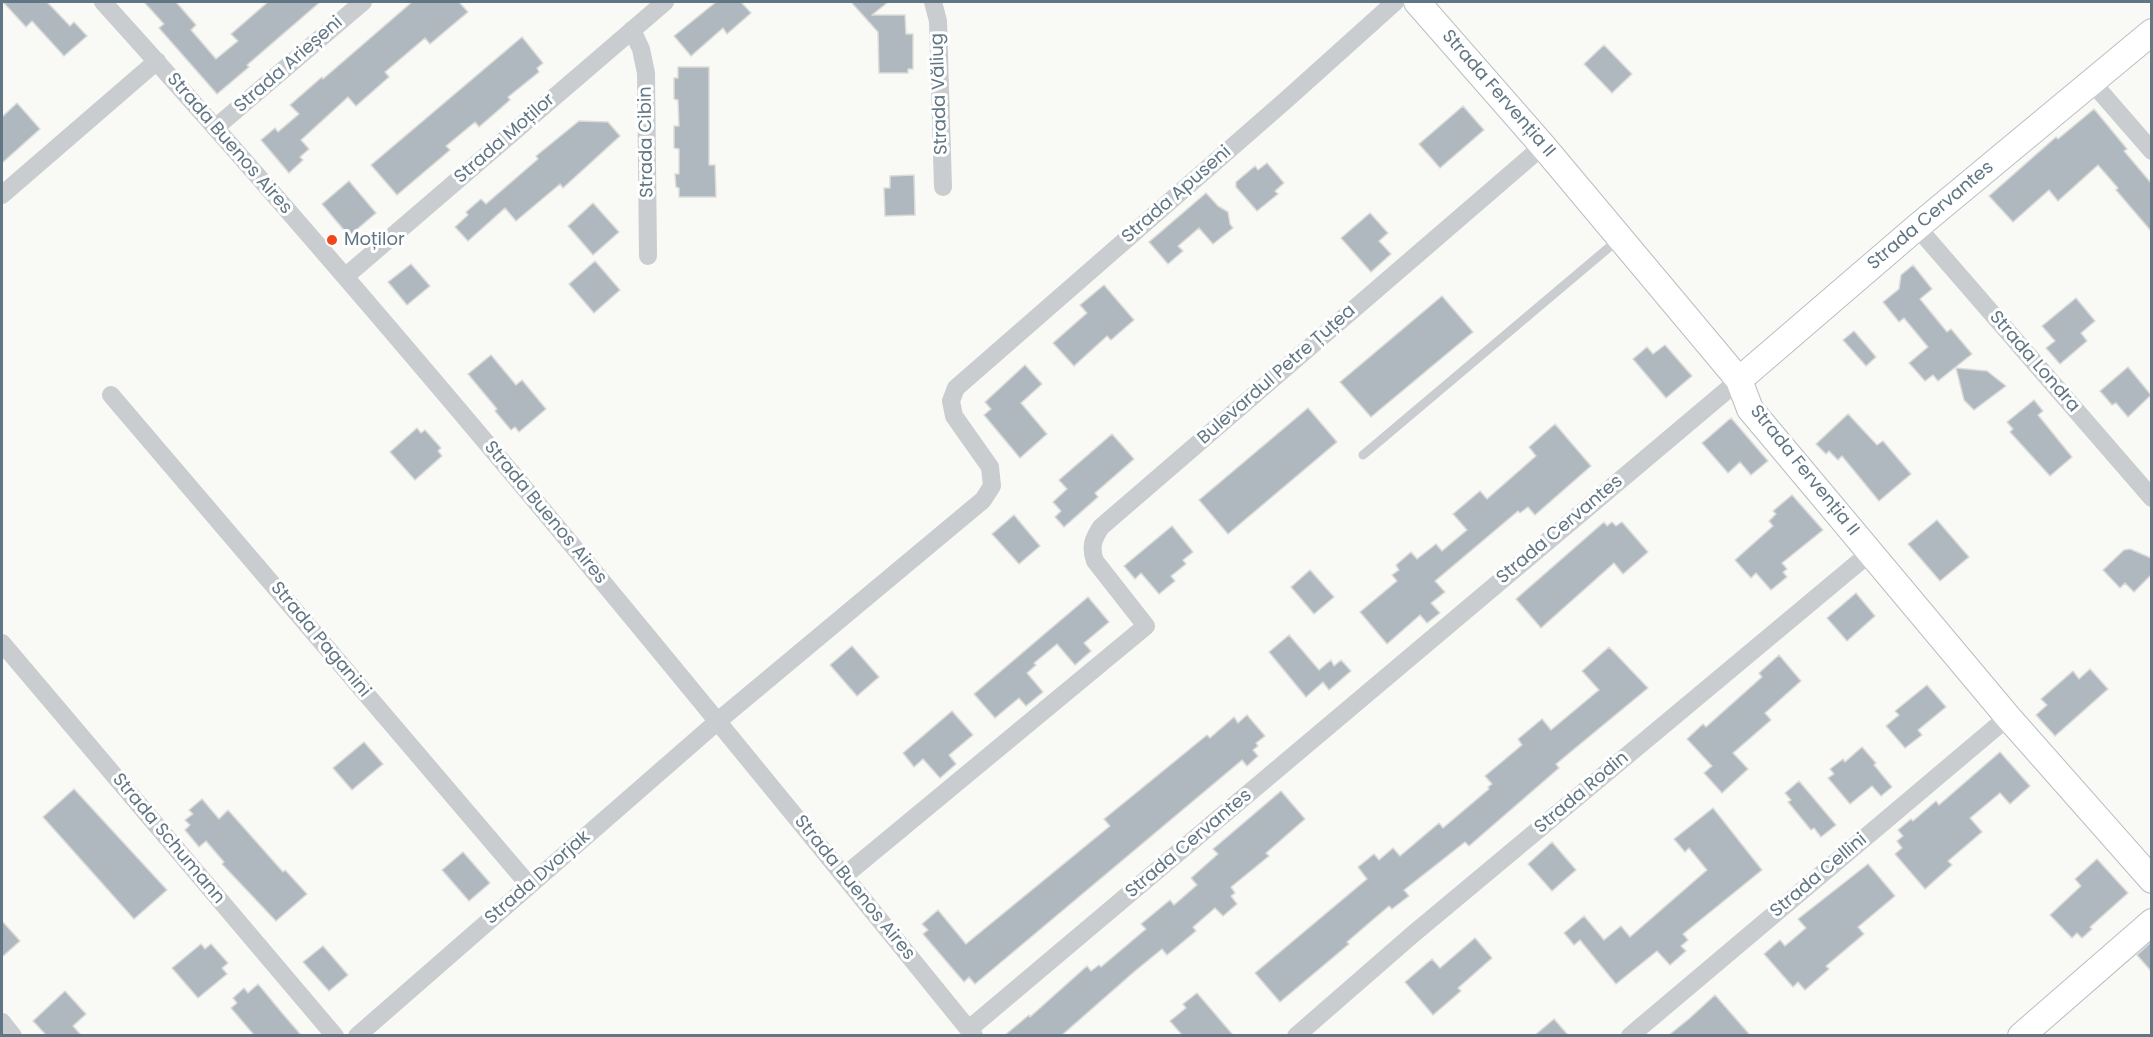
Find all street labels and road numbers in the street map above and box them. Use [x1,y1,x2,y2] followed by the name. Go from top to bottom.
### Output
[231,12,347,118] street label: Strada Arieșeni
[1437,26,1559,162] street label: Strada Fervenția II
[927,33,953,155] street label: Strada Văliug
[162,69,296,219] street label: Strada Buenos Aires
[635,86,659,198] street label: Strada Cibin
[450,90,560,188] street label: Strada Moților
[1118,142,1236,248] street label: Strada Apuseni
[1864,157,1998,275] street label: Strada Cervantes
[1194,301,1360,449] street label: Bulevardul Petre Țuțea
[1984,307,2084,417] street label: Strada Londra
[1745,401,1863,541] street label: Strada Fervenția II
[479,437,611,589] street label: Strada Buenos Aires
[1493,471,1627,589] street label: Strada Cervantes
[265,578,375,702] street label: Strada Paganini
[1531,748,1633,838] street label: Strada Rodin
[107,769,229,909] street label: Strada Schumann
[1122,785,1256,903] street label: Strada Cervantes
[789,811,919,965] street label: Strada Buenos Aires
[481,827,595,929] street label: Strada Dvorjak
[1766,829,1872,923] street label: Strada Cellini

